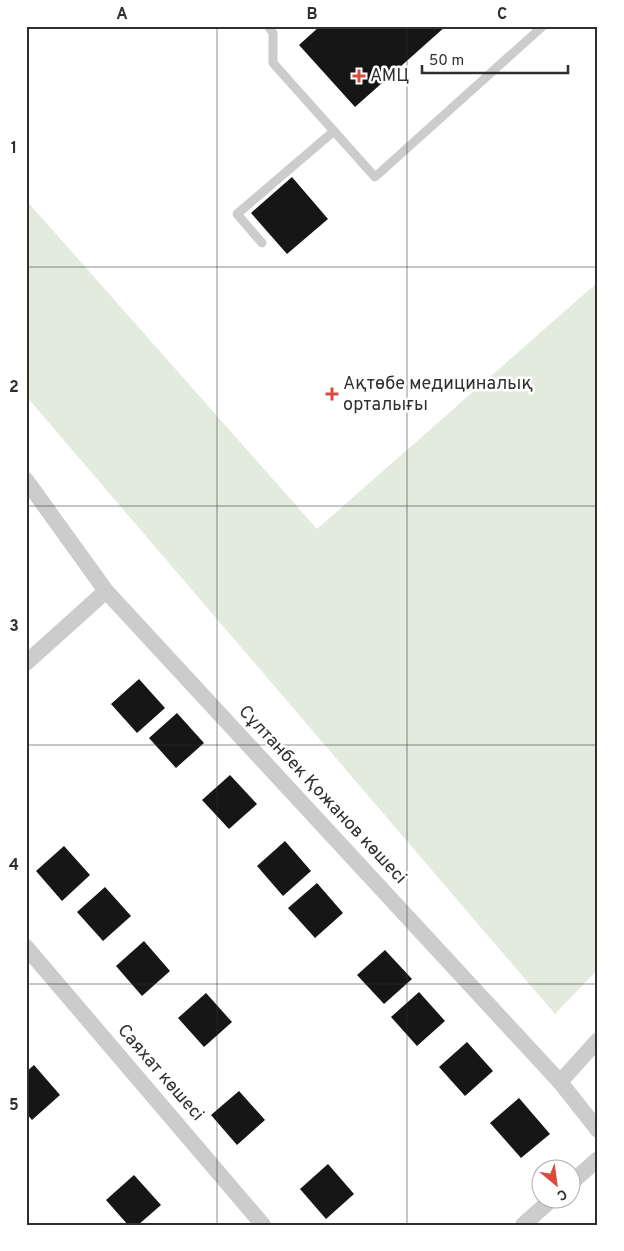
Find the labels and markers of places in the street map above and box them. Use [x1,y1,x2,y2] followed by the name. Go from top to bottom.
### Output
[370,65,409,88] place label: АМЦ
[352,69,366,83] marker: АМЦ
[343,373,533,417] place label: Ақтөбе медициналық орталығы
[325,387,339,401] marker: Ақтөбе медициналық орталығы

